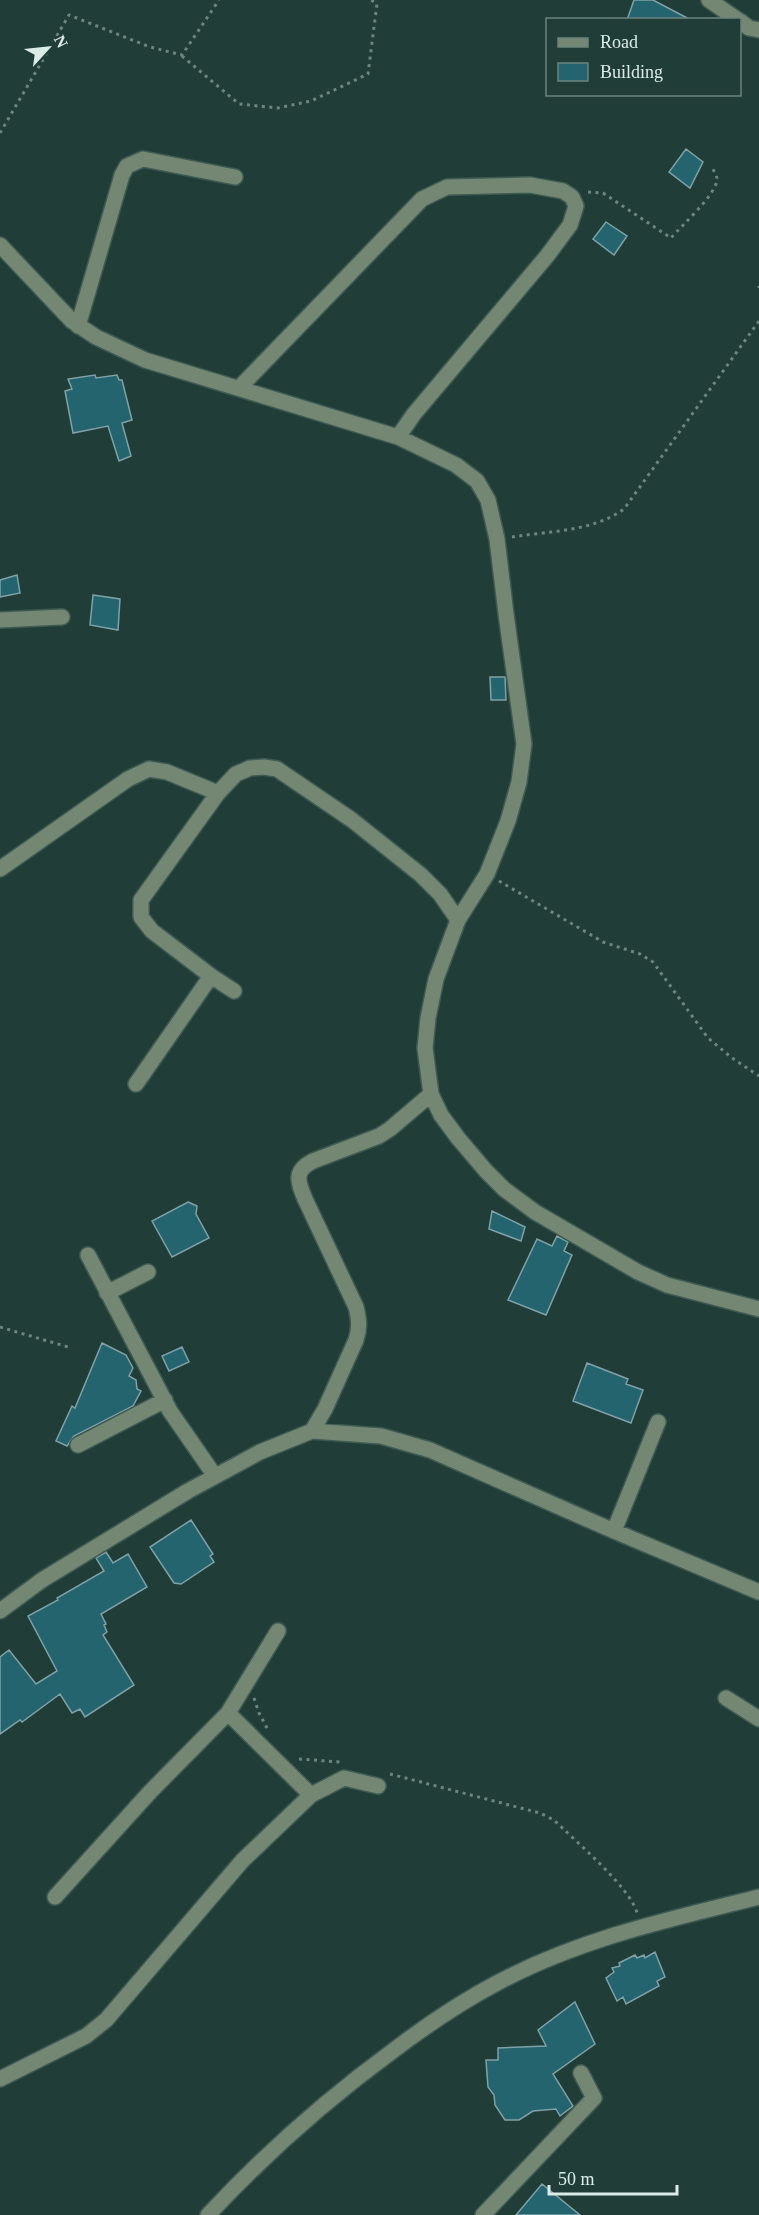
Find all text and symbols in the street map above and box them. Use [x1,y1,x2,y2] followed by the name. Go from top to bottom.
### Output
[18,18,78,78] north arrow
[546,18,741,96] legend
[51,32,71,51] text: N
[600,32,638,52] text: Road
[600,62,663,82] text: Building
[549,2158,676,2196] scale bar
[558,2169,595,2189] text: 50 m

